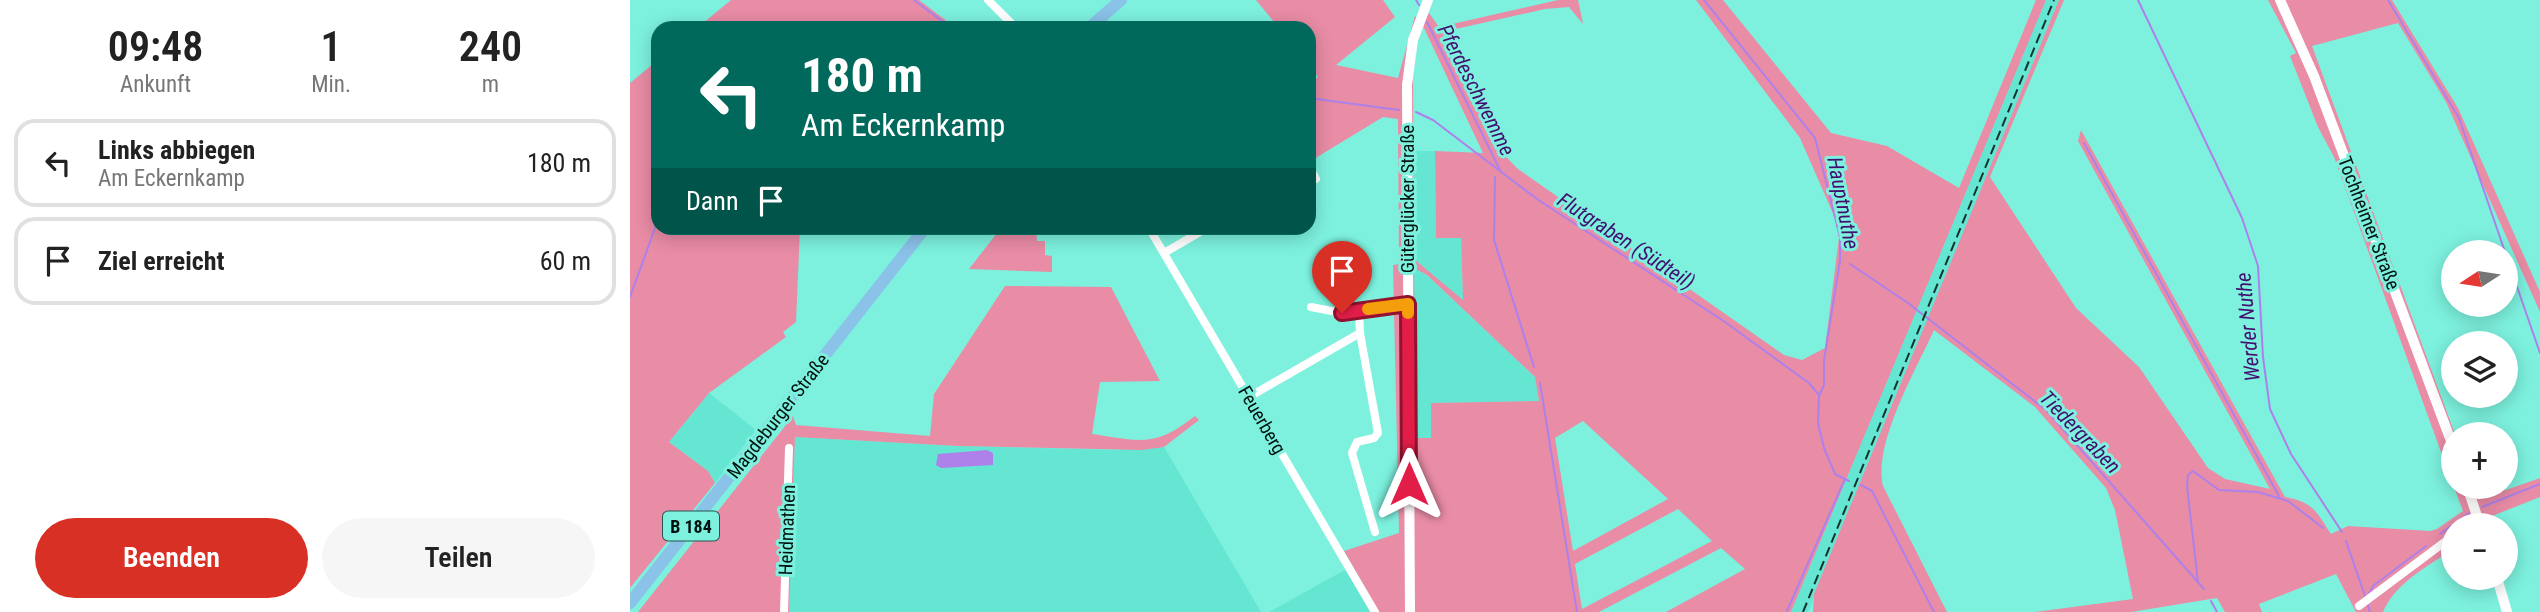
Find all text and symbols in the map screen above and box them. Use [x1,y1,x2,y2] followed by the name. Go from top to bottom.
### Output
[1433,20,1519,160] water label: Pferdeschwemme
[108,22,203,71] text: 09:48
[321,22,342,71] text: 1
[459,22,522,71] text: 240
[801,47,923,104] text: 180 m
[686,49,777,140] icon: left
[120,71,191,98] text: Ankunft
[311,71,351,98] text: Min.
[482,71,499,98] text: m
[801,106,1005,144] text: Am Eckernkamp
[1396,125,1419,273] street label: Güterglücker Straße
[98,135,255,165] text: Links abbiegen
[39,144,77,182] icon: left
[527,148,591,178] text: 180 m
[2333,153,2405,293] street label: Tochheimer Straße
[1822,155,1864,251] water label: Hauptnuthe
[98,165,245,192] text: Am Eckernkamp
[752,182,790,220] icon: arrive
[686,186,738,216] text: Dann
[1553,188,1699,294] water label: Flutgraben (Südteil)
[2441,240,2518,317] north arrow
[2441,240,2518,590] map controls
[1312,241,1372,313] pin
[39,242,77,280] icon: arrive
[98,246,224,276] text: Ziel erreicht
[540,246,591,276] text: 60 m
[1323,252,1361,290] icon: arrive
[2231,272,2265,382] water label: Werder Nuthe
[2441,331,2518,408] button: layers
[722,349,834,483] street label: Magdeburger Straße
[1233,382,1291,458] street label: Feuerberg
[2035,386,2125,478] water label: Tiedergraben
[2441,422,2518,499] button: +
[1372,447,1446,521] position arrow
[774,484,800,576] street label: Heidmathen
[663,512,719,540] road number: B 184
[2441,513,2518,590] button: −
[35,518,308,598] button: Beenden
[322,518,595,598] button: Teilen

